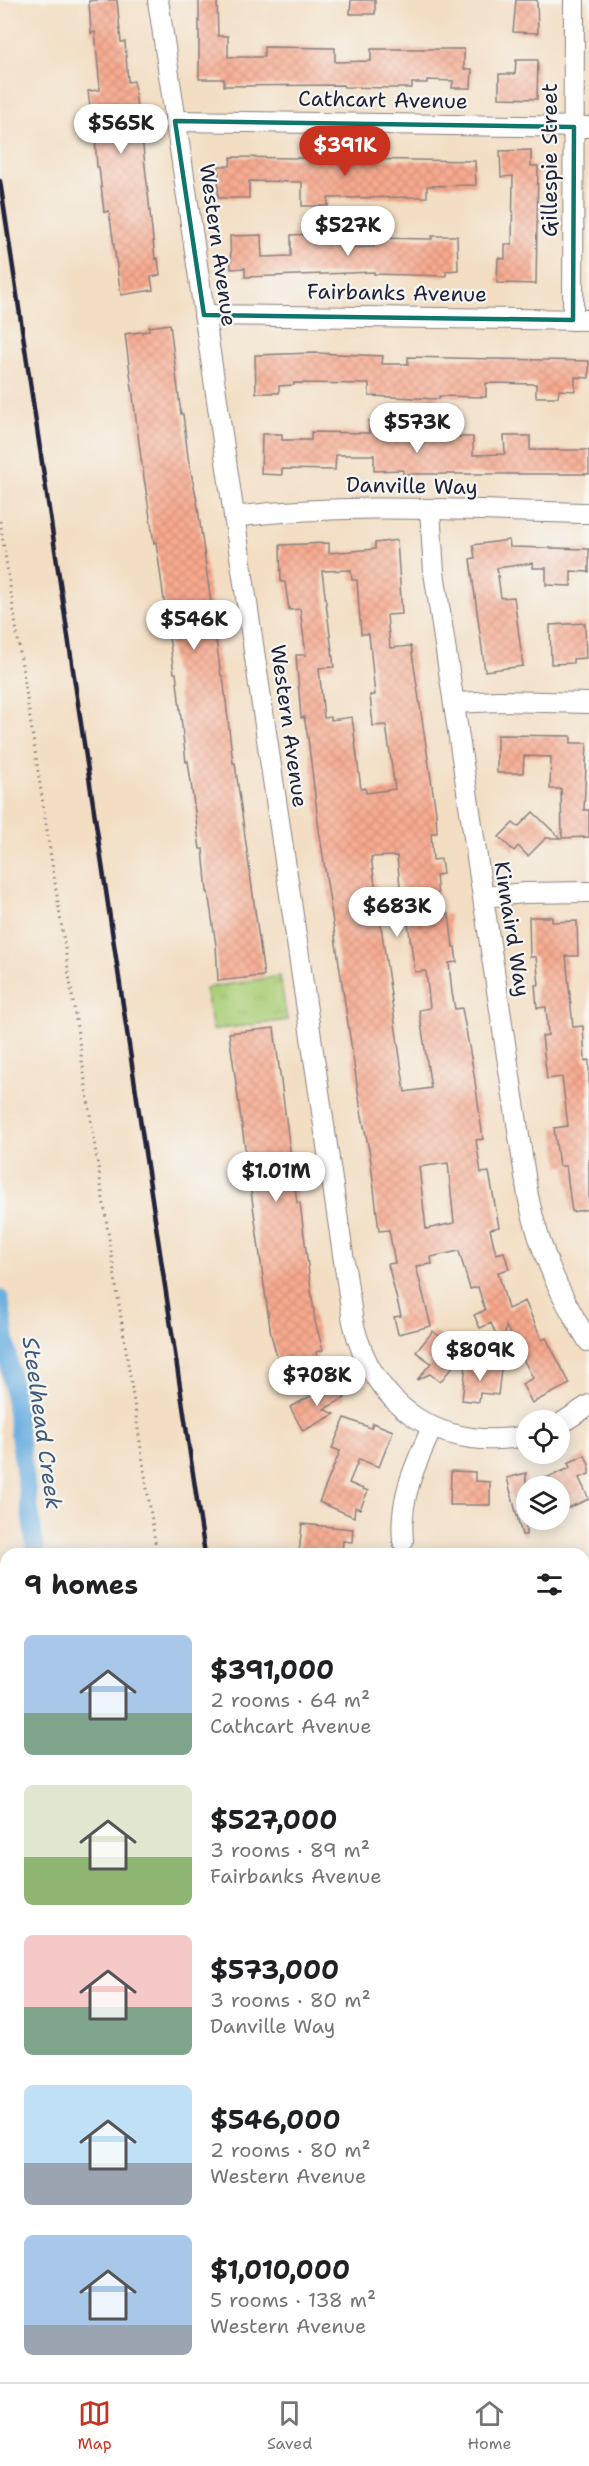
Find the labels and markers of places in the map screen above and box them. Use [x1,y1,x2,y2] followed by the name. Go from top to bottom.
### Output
[79,104,163,155] pin: $565K
[303,126,387,177] pin: $391K
[306,206,390,257] pin: $527K
[375,403,459,454] pin: $573K
[152,600,236,651] pin: $546K
[355,887,439,938] pin: $683K
[227,1152,325,1203] pin: $1.01M
[438,1331,522,1382] pin: $809K
[275,1356,359,1407] pin: $708K

